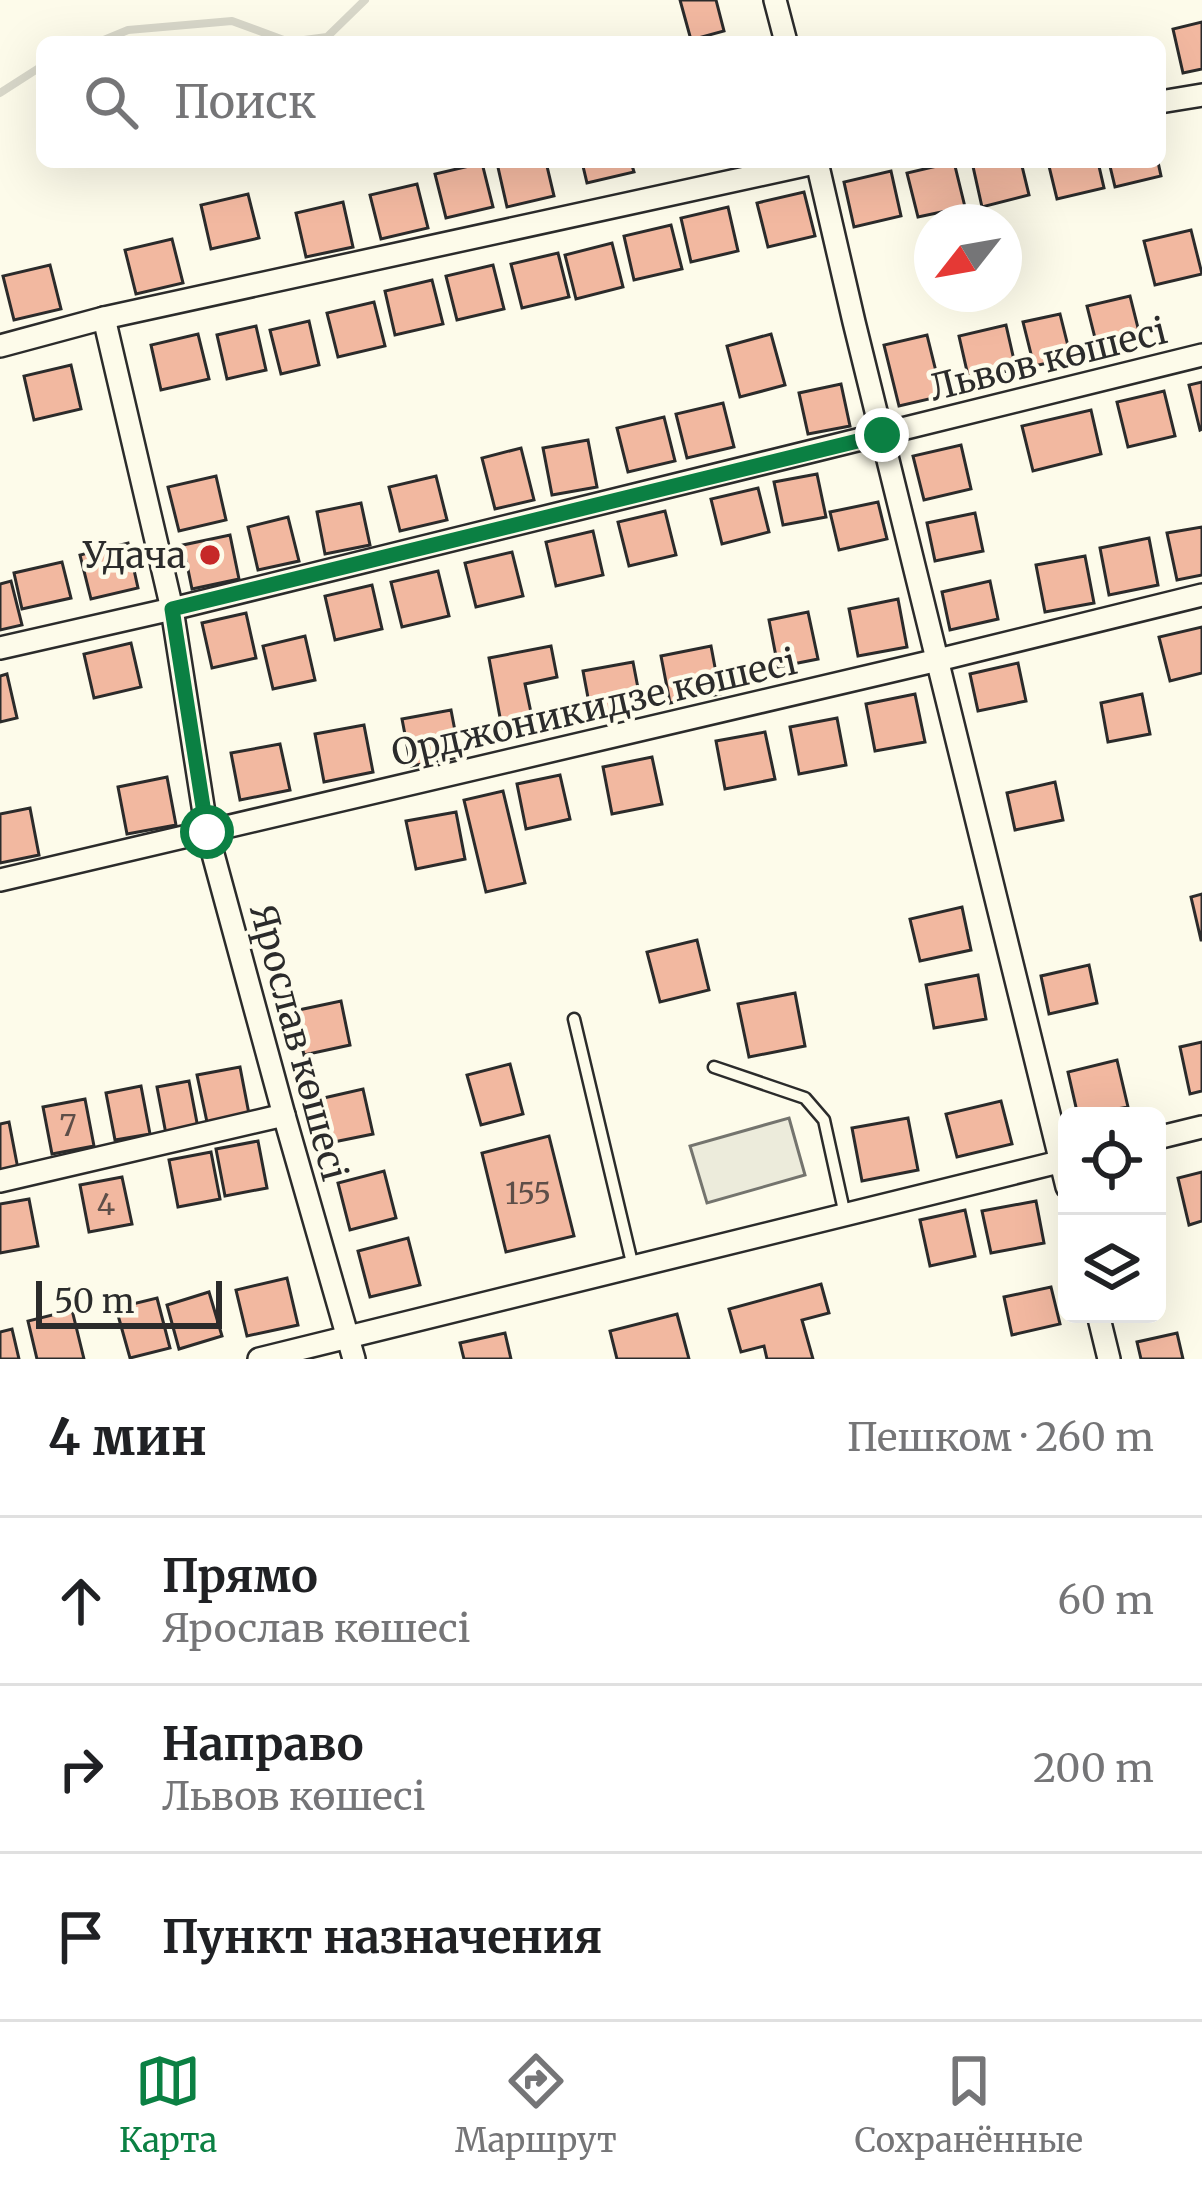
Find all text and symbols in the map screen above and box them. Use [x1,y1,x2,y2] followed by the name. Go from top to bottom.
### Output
[36,36,1166,168] search box
[78,69,144,135] icon: search
[174,74,316,130] text: Поиск
[914,204,1022,312] north arrow
[925,308,1172,411] street label: Львов көшесі
[855,408,909,462] route end
[82,533,186,578] place label: Удача
[197,542,223,568] marker: Удача
[387,639,801,776] street label: Орджоникидзе көшесі
[180,805,234,859] route start
[240,899,357,1185] street label: Ярослав көшесі
[59,1106,77,1144] house number: 7
[1058,1107,1166,1323] map controls
[1058,1107,1166,1215] button: locate
[505,1174,551,1212] house number: 155
[97,1185,115,1223] house number: 4
[1058,1215,1166,1323] button: layers
[36,1275,222,1328] scale bar
[54,1281,135,1322] text: 50 m
[48,1405,207,1469] text: 4 мин
[847,1413,1154,1462] text: Пешком · 260 m
[162,1548,318,1604] text: Прямо
[48,1568,114,1634] icon: ahead
[1057,1576,1154,1625] text: 60 m
[162,1604,470,1653] text: Ярослав көшесі
[162,1716,364,1772] text: Направо
[48,1736,114,1802] icon: right
[1033,1744,1154,1793] text: 200 m
[162,1772,425,1821] text: Львов көшесі
[48,1904,114,1970] icon: arrive
[162,1909,602,1965] text: Пункт назначения
[119,2048,217,2161] tab: Карта
[455,2048,617,2161] tab: Маршрут
[855,2048,1083,2161] tab: Сохранённые

